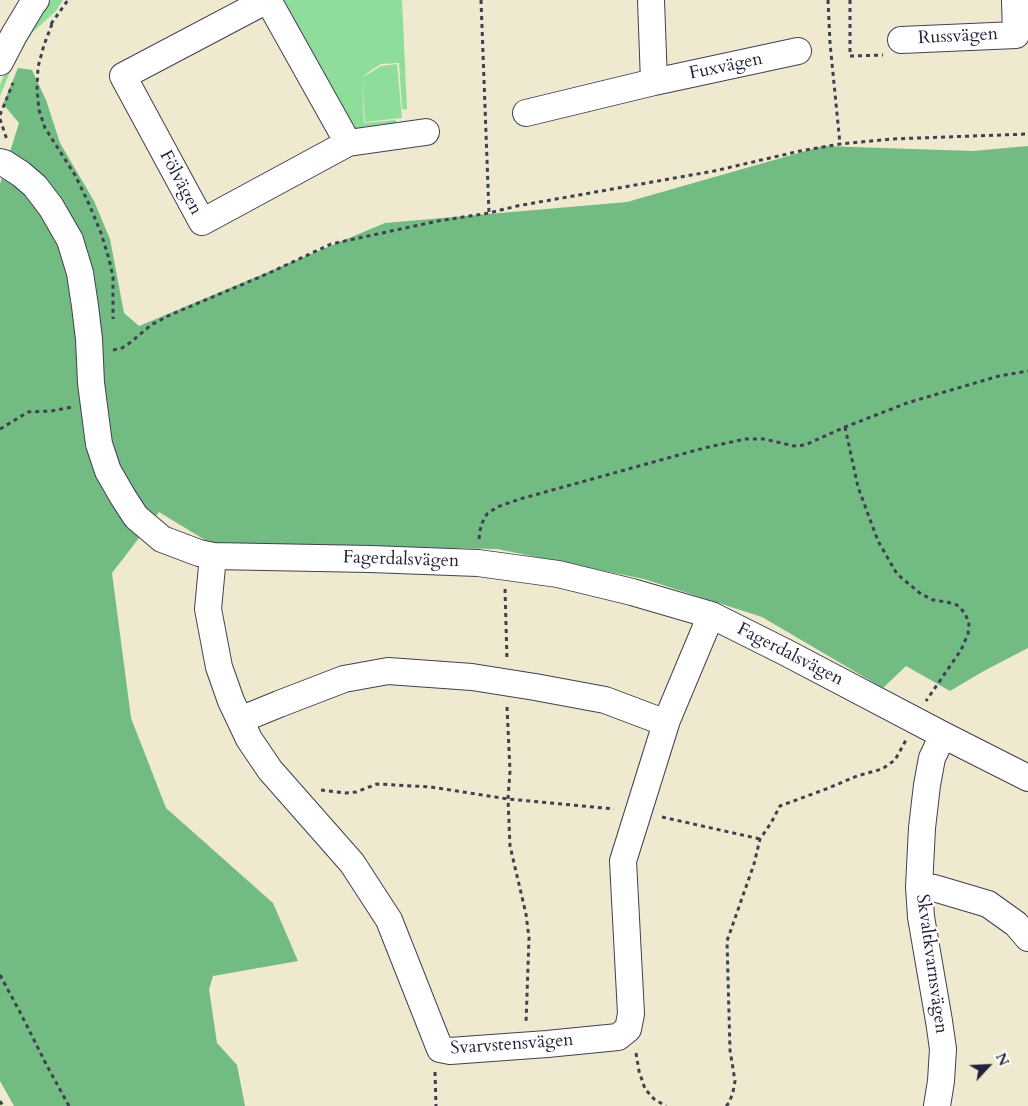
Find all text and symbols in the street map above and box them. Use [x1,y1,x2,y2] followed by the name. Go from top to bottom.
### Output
[918,24,998,50] street label: Russvägen
[687,49,765,85] street label: Fuxvägen
[154,147,206,219] street label: Fölvägen
[342,547,460,573] street label: Fagerdalsvägen
[733,619,847,691] street label: Fagerdalsvägen
[911,893,951,1035] street label: Skvaltkvarnsvägen
[450,1030,574,1060] street label: Svarvstensvägen
[963,1041,1013,1091] north arrow
[991,1050,1013,1069] text: N

